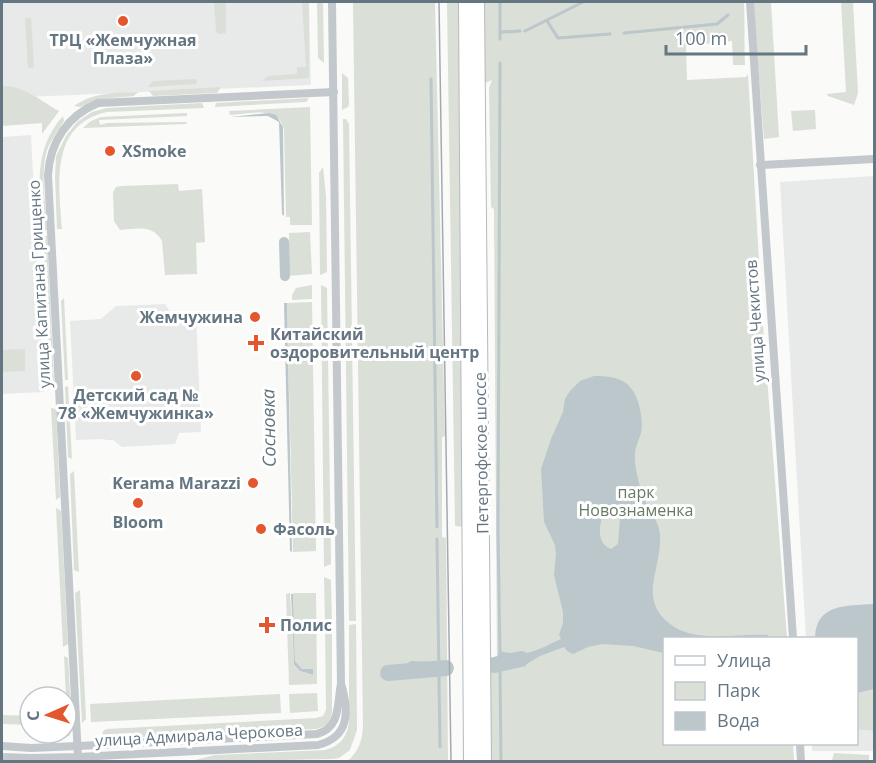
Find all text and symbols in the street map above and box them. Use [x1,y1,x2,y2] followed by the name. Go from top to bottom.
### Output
[116,14,130,28] marker: ТРЦ «Жемчужная Плаза»
[666,18,806,56] scale bar
[675,26,727,50] text: 100 m
[49,29,197,69] place label: ТРЦ «Жемчужная Плаза»
[122,140,186,162] place label: XSmoke
[103,144,117,158] marker: XSmoke
[23,179,55,389] street label: улица Капитана Грищенко
[740,259,770,383] street label: улица Чекистов
[140,306,243,328] place label: Жемчужина
[248,310,262,324] marker: Жемчужина
[270,323,479,363] place label: Китайский оздоровительный центр
[247,334,265,352] marker: Китайский оздоровительный центр
[129,369,143,383] marker: Детский сад № 78 «Жемчужинка»
[469,372,493,534] street label: Петергофское шоссе
[58,384,214,424] place label: Детский сад № 78 «Жемчужинка»
[255,389,281,467] water label: Сосновка
[112,472,241,494] place label: Kerama Marazzi
[246,476,260,490] marker: Kerama Marazzi
[579,481,693,521] park label: парк Новознаменка
[131,496,145,510] marker: Bloom
[112,511,164,533] place label: Bloom
[273,518,335,540] place label: Фасоль
[254,522,268,536] marker: Фасоль
[280,614,332,636] place label: Полис
[258,616,276,634] marker: Полис
[663,637,858,745] legend
[717,648,771,672] text: Улица
[717,678,761,702] text: Парк
[18,685,78,745] north arrow
[717,708,760,732] text: Вода
[22,710,44,721] text: С
[95,719,303,751] street label: улица Адмирала Черокова

